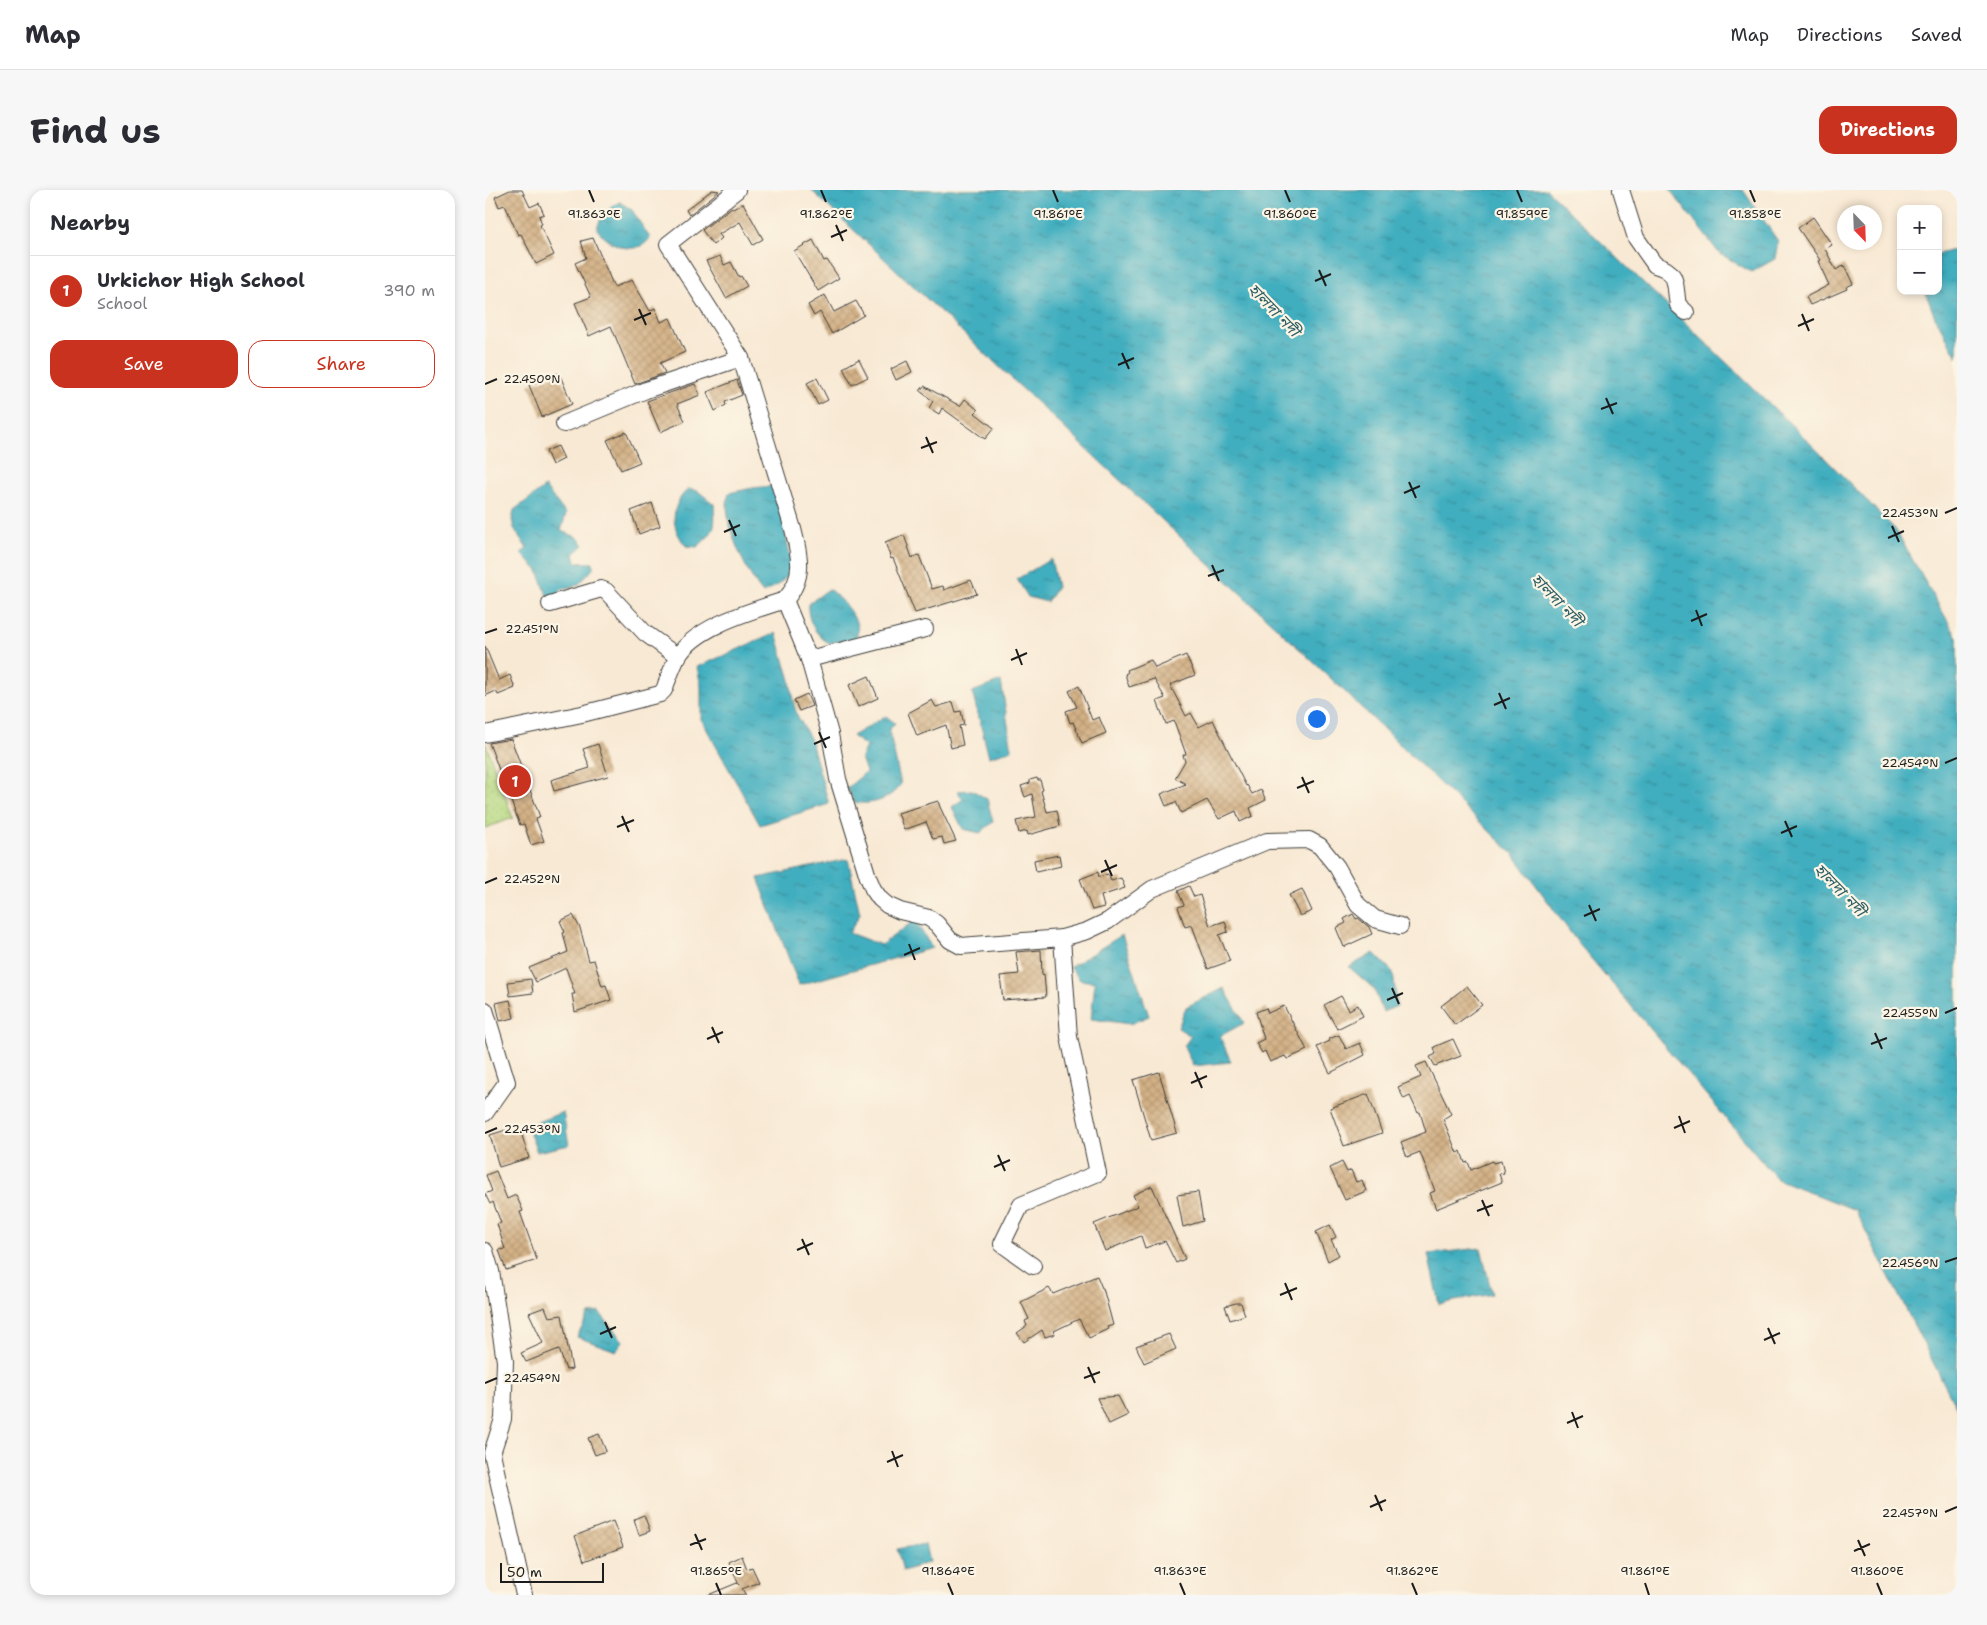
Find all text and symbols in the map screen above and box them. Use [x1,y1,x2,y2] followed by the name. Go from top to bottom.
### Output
[25,19,81,51] text: Map
[1731,23,1769,47] text: Map
[1797,23,1883,47] text: Directions
[1911,23,1962,47] text: Saved
[1819,106,1957,154] button: Directions
[30,107,161,154] text: Find us
[1837,205,1882,250] north arrow
[1897,205,1942,295] map controls
[1897,205,1942,250] button: +
[567,206,621,222] text: 91.863°E
[799,206,853,222] text: 91.862°E
[1033,206,1083,222] text: 91.861°E
[1263,206,1317,222] text: 91.860°E
[1496,206,1548,222] text: 91.859°E
[1729,206,1781,222] text: 91.858°E
[50,209,130,237] text: Nearby
[1897,250,1942,295] button: −
[97,268,305,293] text: Urkichor High School
[1244,279,1306,343] water label: হালদা নদী
[62,280,70,301] text: 1
[383,280,435,301] text: 390 m
[97,293,147,314] text: School
[50,340,238,388] button: Save
[248,340,435,388] button: Share
[503,371,561,387] text: 22.450°N
[1882,505,1938,521] text: 22.453°N
[1527,569,1589,633] water label: হালদা নদী
[505,621,559,637] text: 22.451°N
[1304,706,1330,732] your location
[1882,755,1938,771] text: 22.454°N
[499,762,531,800] pin: 1
[1810,859,1872,923] water label: হালদা নদী
[504,871,560,887] text: 22.452°N
[1882,1005,1938,1021] text: 22.455°N
[504,1121,560,1137] text: 22.453°N
[1882,1255,1938,1271] text: 22.456°N
[504,1370,560,1386] text: 22.454°N
[1882,1505,1938,1521] text: 22.457°N
[500,1560,604,1583] scale bar
[507,1563,542,1581] text: 50 m
[690,1563,742,1579] text: 91.865°E
[921,1563,975,1579] text: 91.864°E
[1153,1563,1207,1579] text: 91.863°E
[1385,1563,1439,1579] text: 91.862°E
[1620,1563,1670,1579] text: 91.861°E
[1850,1563,1904,1579] text: 91.860°E

